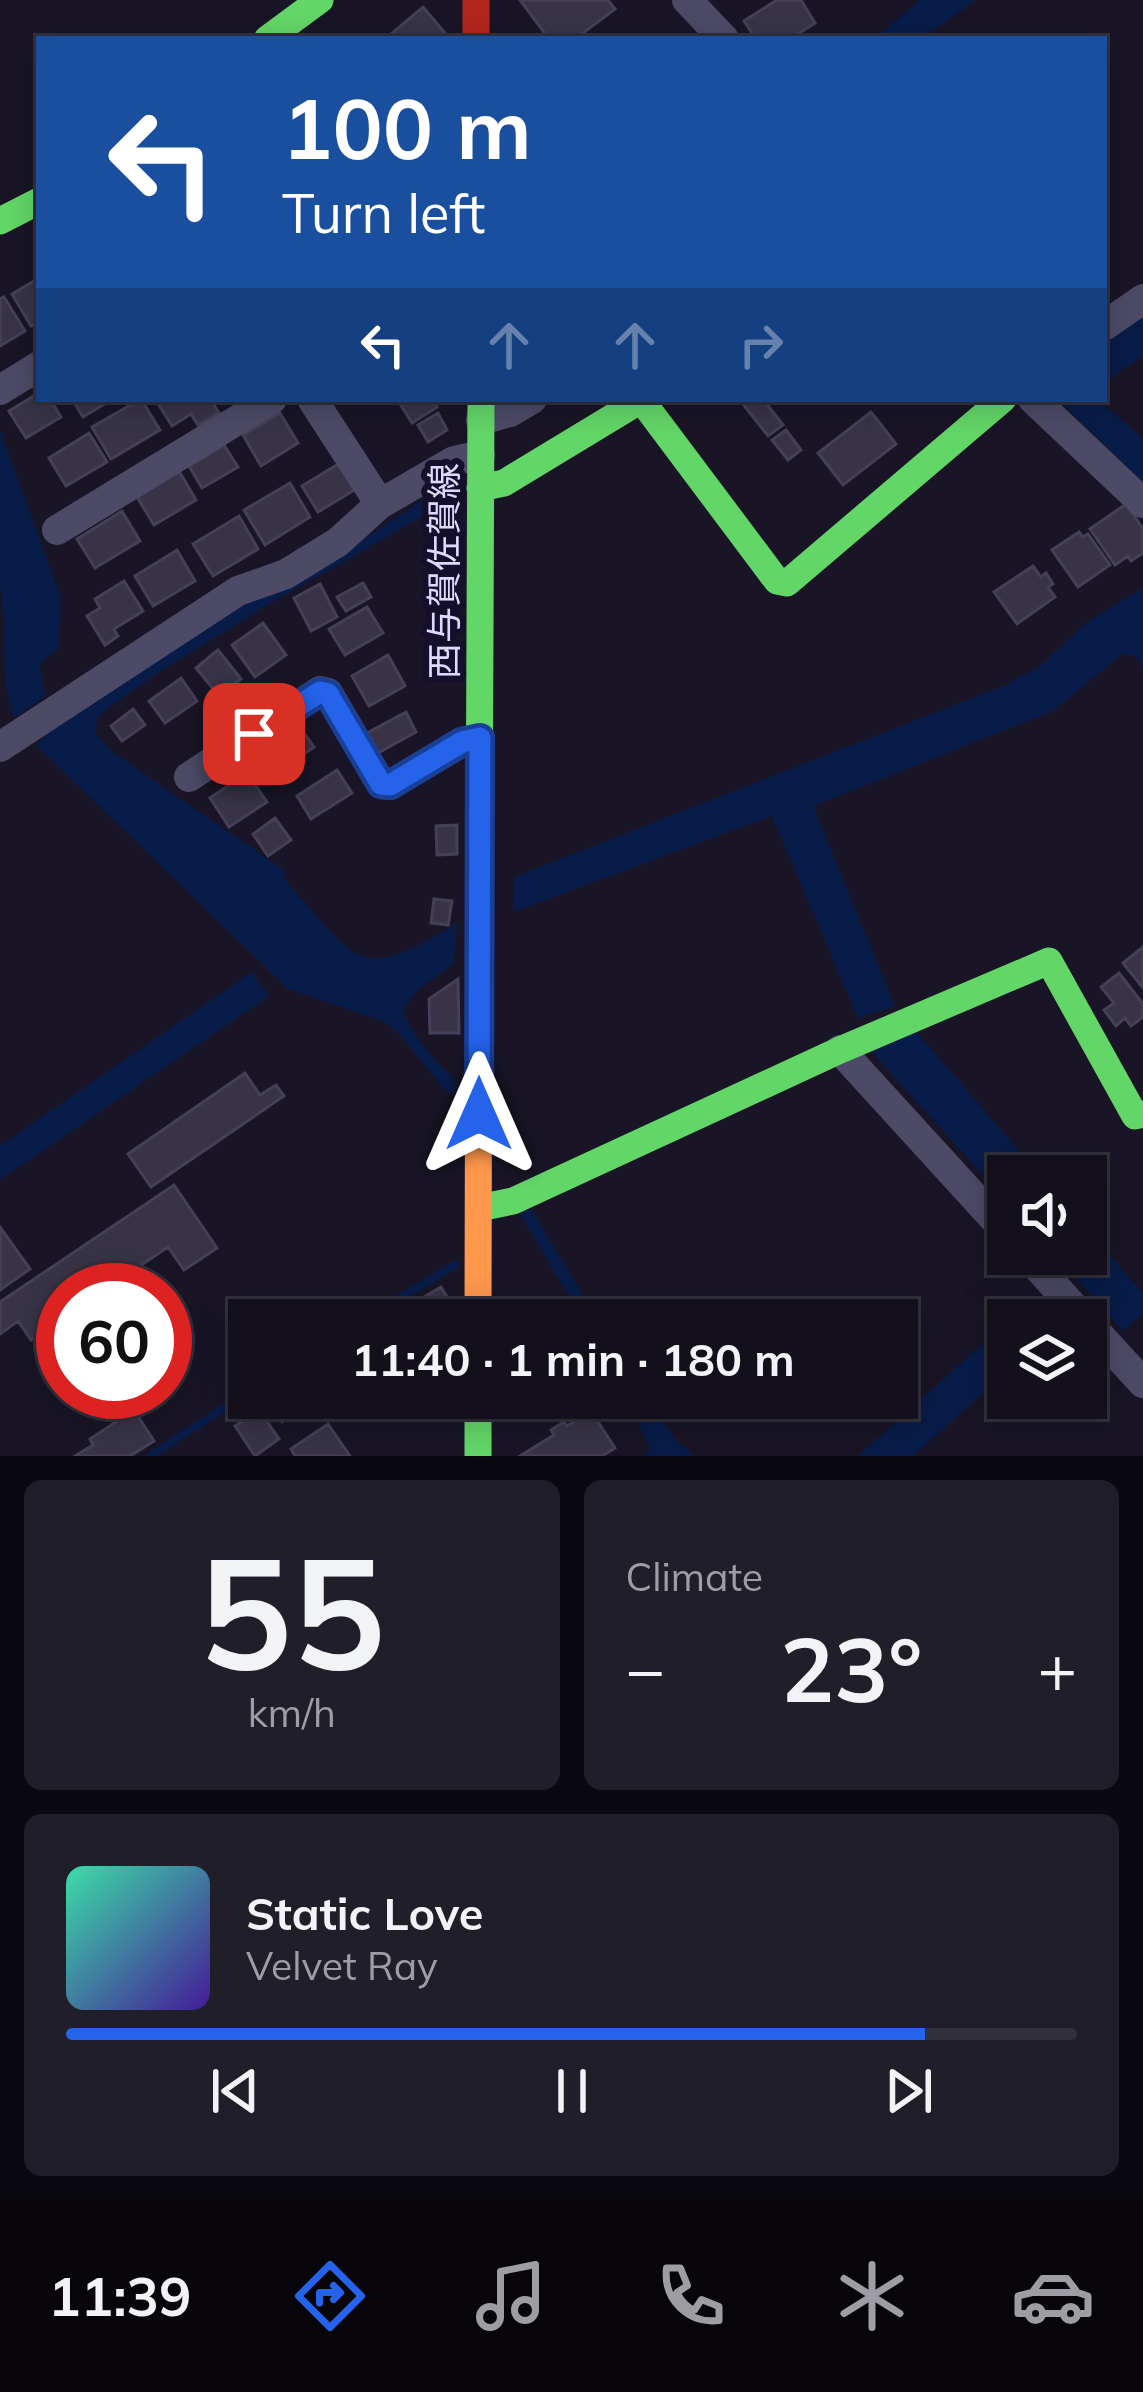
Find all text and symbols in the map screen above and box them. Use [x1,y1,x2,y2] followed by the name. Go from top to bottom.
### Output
[282,75,532,180] text: 100 m
[84,84,240,240] icon: left
[282,179,485,247] text: Turn left
[350,312,416,378] icon: left
[476,312,542,378] icon: ahead
[602,312,668,378] icon: ahead
[728,312,794,378] icon: right
[421,463,466,679] street label: 西与賀佐賀線
[203,683,305,785] pin
[221,701,287,767] icon: arrive
[416,1051,542,1177] position arrow
[987,1155,1107,1419] map controls
[987,1155,1107,1275] button: sound
[36,1263,192,1419] speed limit sign: 60
[987,1299,1107,1419] button: layers
[351,1331,795,1387] text: 11:40 · 1 min · 180 m
[198,1512,385,1708] text: 55
[626,1552,763,1601] text: Climate
[780,1612,922,1725] text: 23°
[626,1627,665,1710] text: −
[1037,1627,1077,1710] text: +
[248,1688,336,1737] text: km/h
[246,1885,483,1941] text: Static Love
[246,1941,438,1990] text: Velvet Ray
[202,2058,268,2124] icon: previous
[539,2058,605,2124] icon: pause
[876,2058,942,2124] icon: next
[288,2254,372,2338] icon: directions
[469,2254,553,2338] icon: music
[649,2254,733,2338] icon: phone
[830,2254,914,2338] icon: climate
[1011,2254,1095,2338] icon: car
[48,2262,191,2330] text: 11:39

